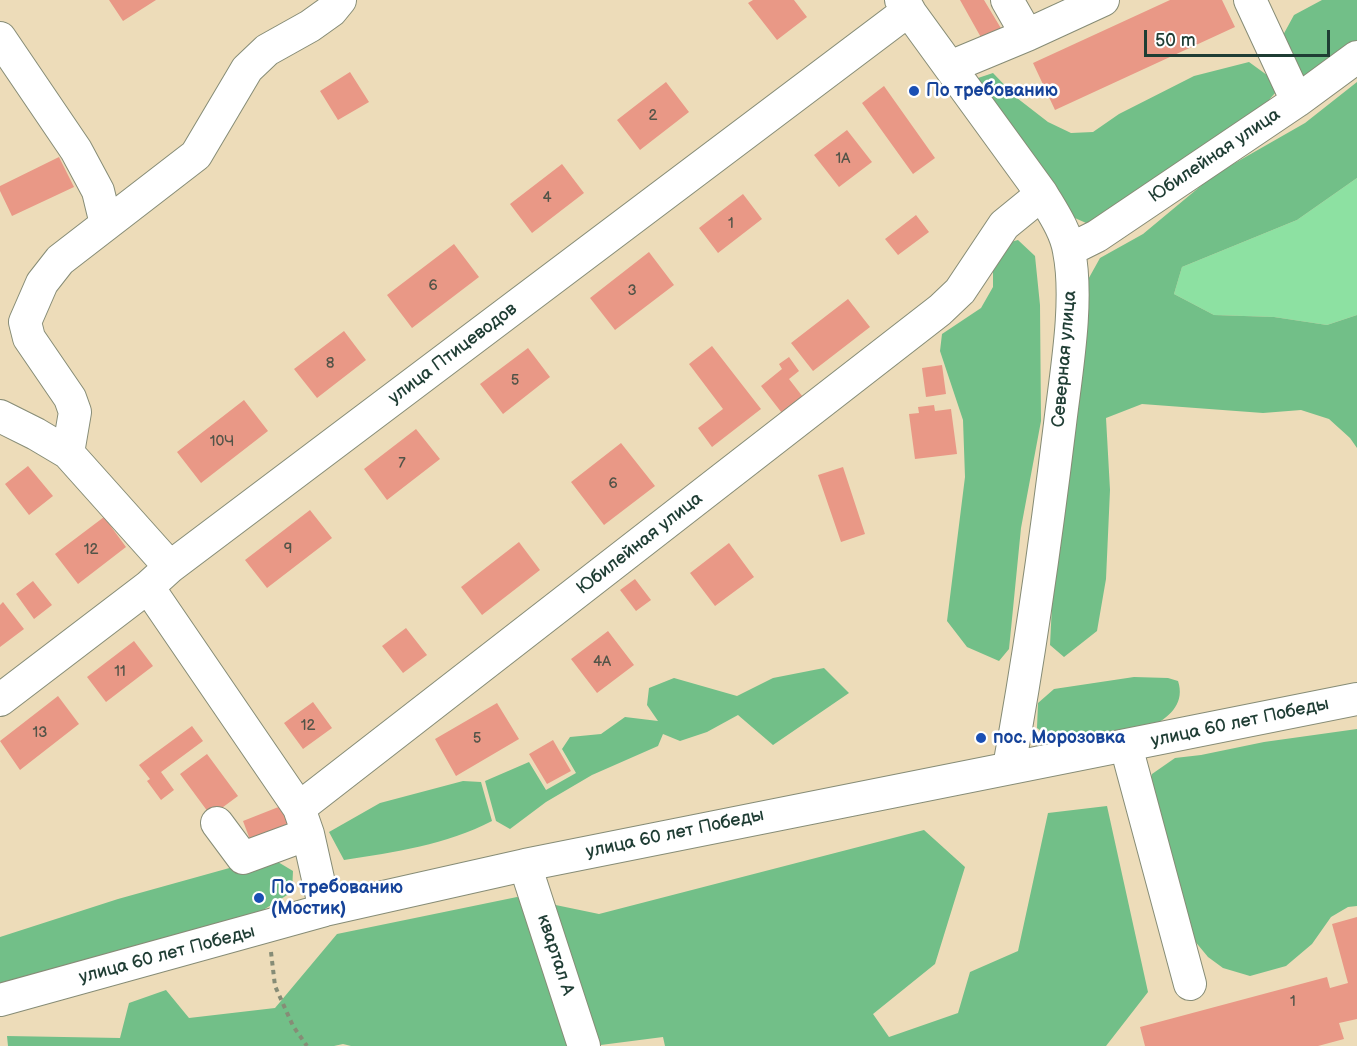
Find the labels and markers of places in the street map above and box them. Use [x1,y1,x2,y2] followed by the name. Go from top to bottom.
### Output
[926,80,1058,102] place label: По требованию
[907,84,921,98] marker: По требованию
[993,727,1125,749] place label: пос. Морозовка
[974,731,988,745] marker: пос. Морозовка
[271,877,403,920] place label: По требованию (Мостик)
[252,891,266,905] marker: По требованию (Мостик)

